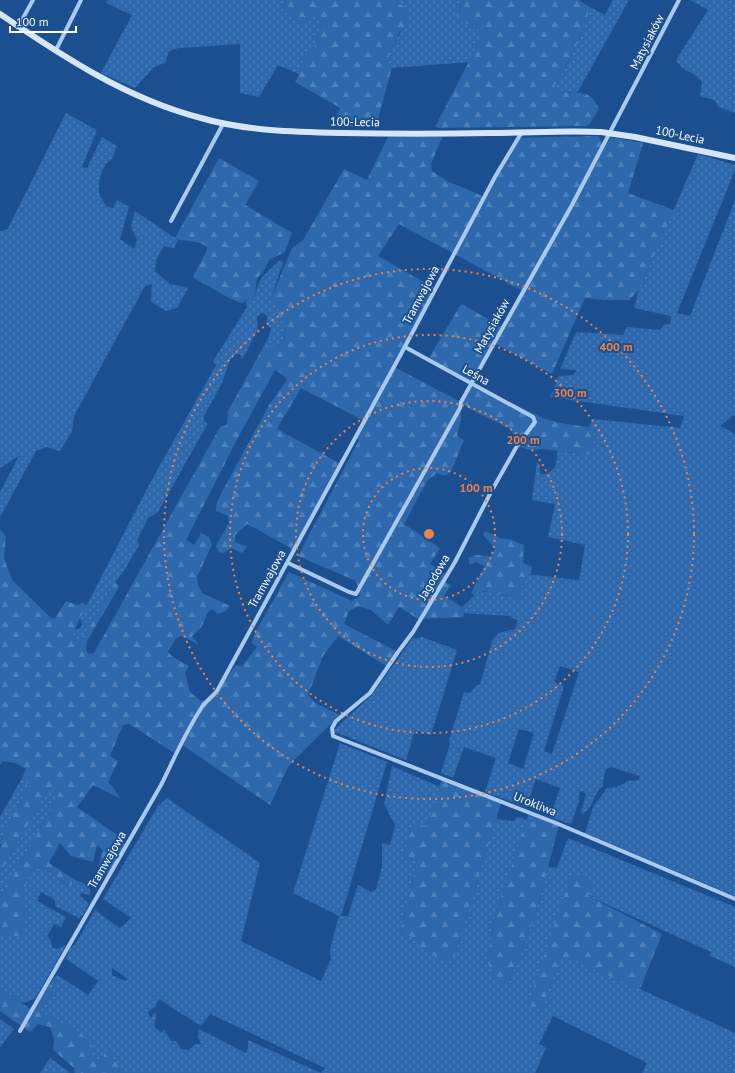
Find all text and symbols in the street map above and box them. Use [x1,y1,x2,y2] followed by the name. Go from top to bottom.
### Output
[10,8,76,34] scale bar
[626,11,667,72] street label: Matysiaków
[16,14,49,29] text: 100 m
[330,114,380,129] street label: 100-Lecia
[654,122,706,147] street label: 100-Lecia
[399,263,442,327] street label: Tramwajowa
[470,296,513,356] street label: Matysiaków
[599,339,633,354] text: 400 m
[460,361,493,388] street label: Leśna
[553,385,587,400] text: 300 m
[506,432,540,447] text: 200 m
[459,480,493,495] text: 100 m
[422,527,436,541] centre of rings
[244,547,289,610] street label: Tramwajowa
[414,551,453,603] street label: Jagodowa
[511,788,559,819] street label: Urokliwa
[84,828,129,891] street label: Tramwajowa

